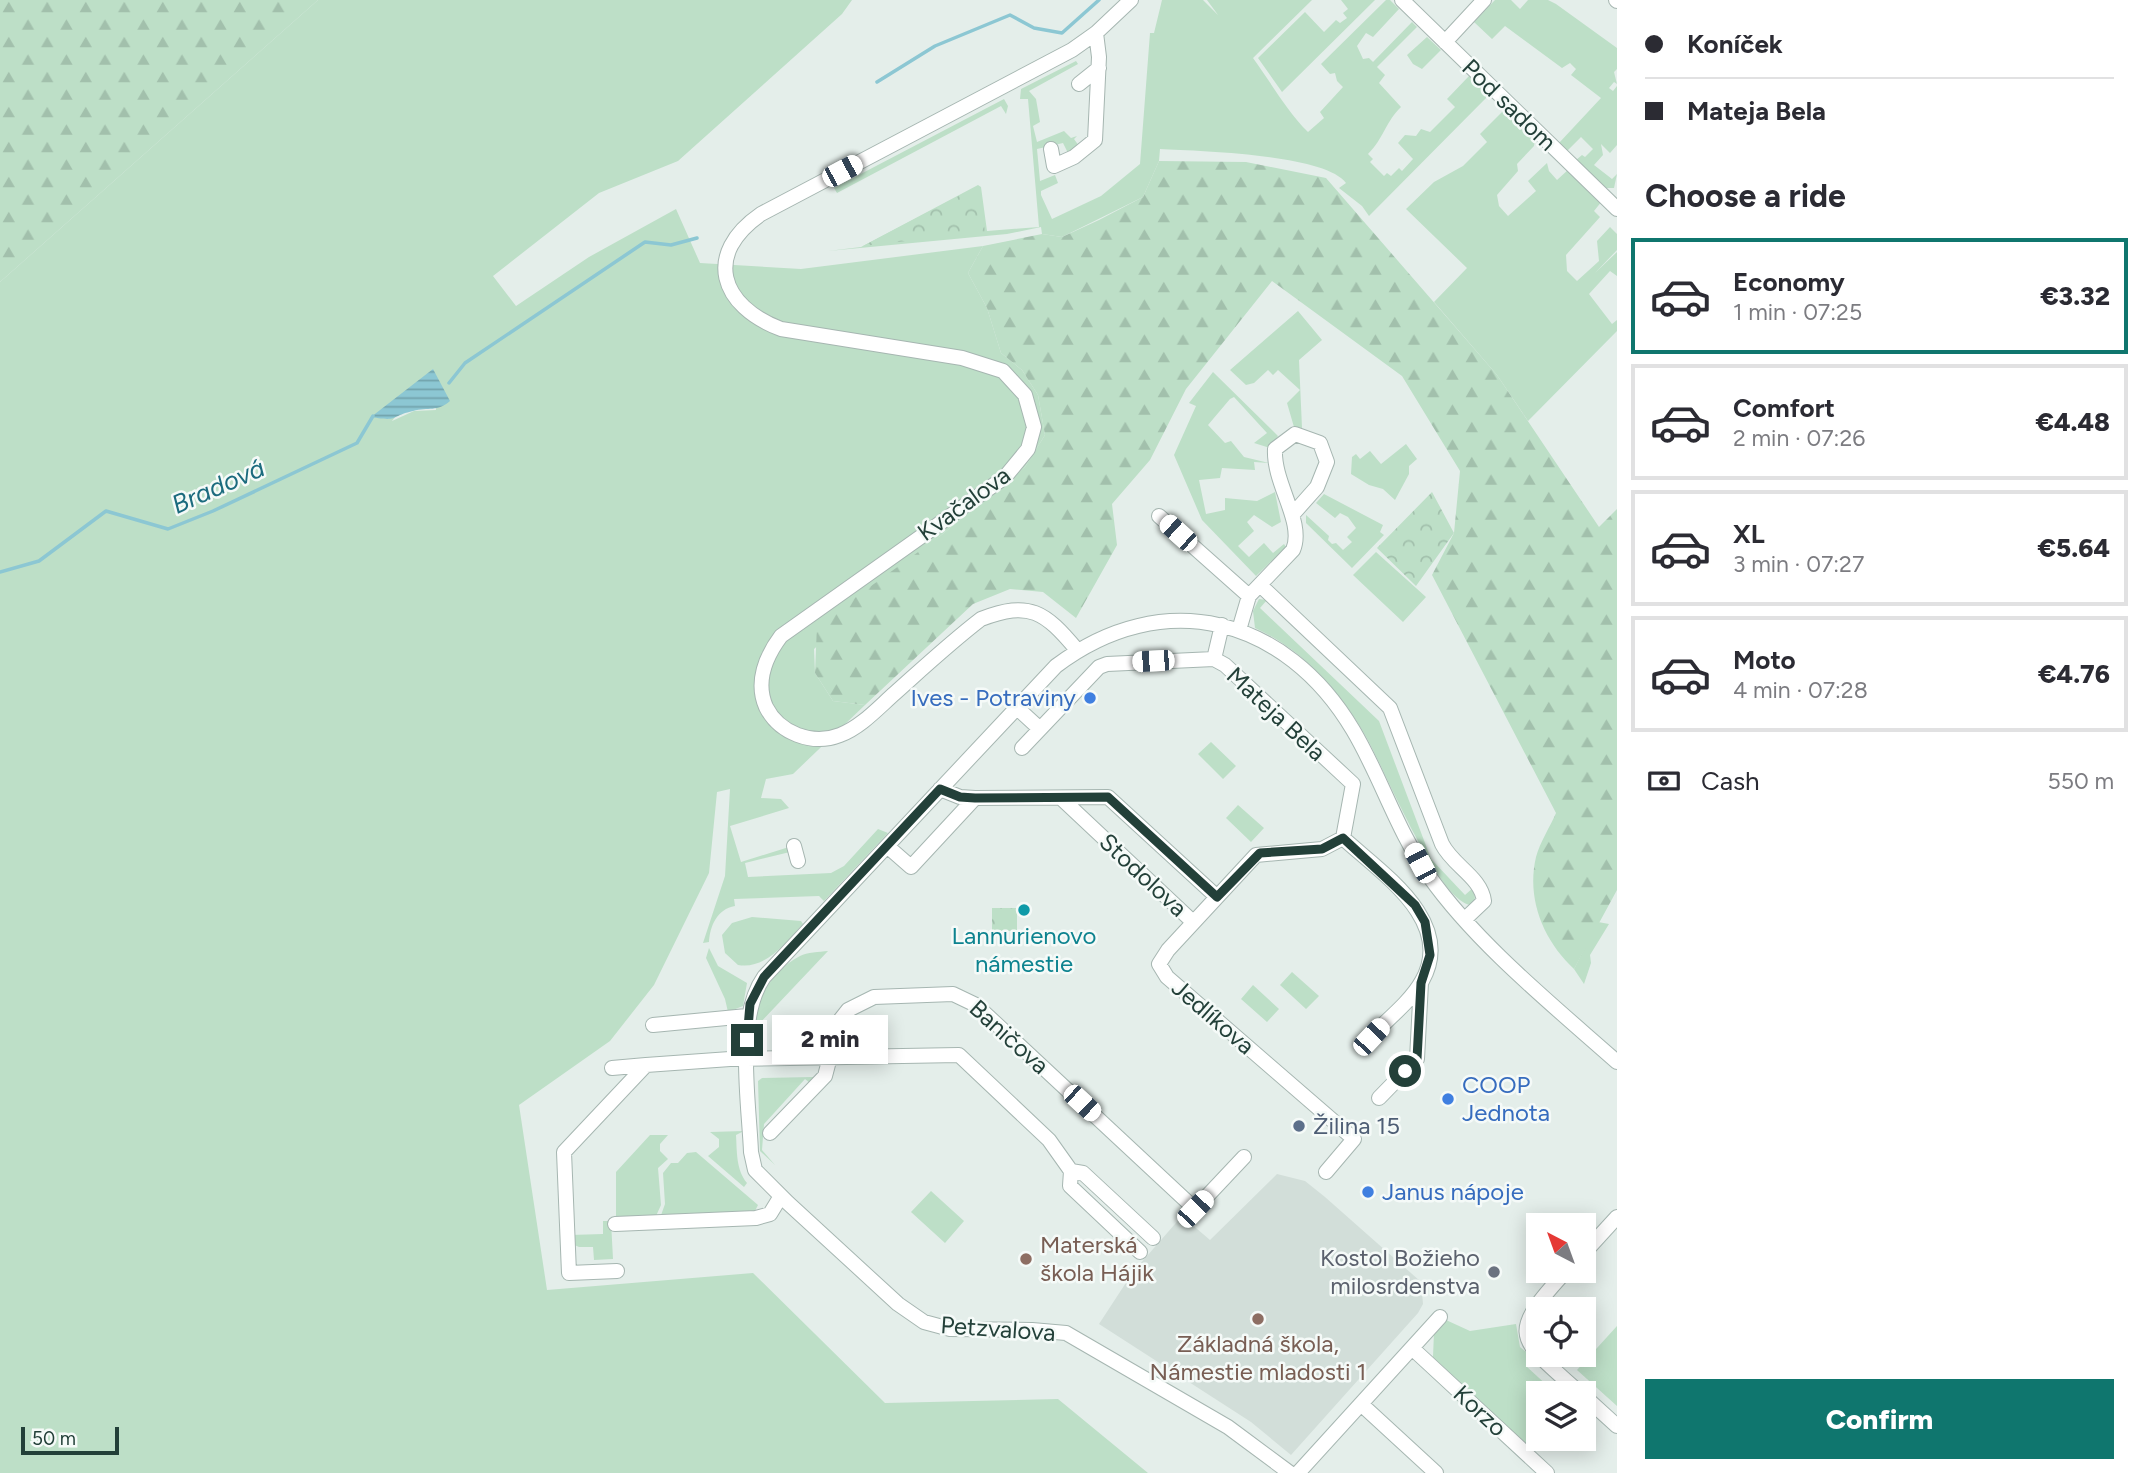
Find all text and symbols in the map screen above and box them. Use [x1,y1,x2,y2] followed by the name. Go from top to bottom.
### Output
[1687,28,1783,60] text: Koníček
[1456,53,1562,157] street label: Pod sadom
[1687,95,1826,127] text: Mateja Bela
[819,152,866,190] car
[1645,177,1846,215] text: Choose a ride
[1649,265,1712,328] icon: car
[1733,266,1845,298] text: Economy
[2040,280,2110,312] text: €3.32
[1733,298,1862,326] text: 1 min · 07:25
[1649,391,1712,454] icon: car
[1733,392,1835,424] text: Comfort
[2035,406,2110,438] text: €4.48
[1733,424,1865,452] text: 2 min · 07:26
[166,451,270,521] water label: Bradová
[912,460,1016,547] street label: Kvačalova
[1156,511,1201,555] car
[1649,517,1712,580] icon: car
[1733,518,1765,550] text: XL
[2038,532,2110,564] text: €5.64
[1733,550,1864,578] text: 3 min · 07:27
[1649,643,1712,706] icon: car
[1733,644,1796,676] text: Moto
[1132,649,1175,673] car
[2038,658,2110,690] text: €4.76
[1221,661,1332,767] street label: Mateja Bela
[1733,676,1868,704] text: 4 min · 07:28
[910,683,1076,712] place label: Ives - Potraviny
[1082,690,1098,706] marker: Ives - Potraviny
[1645,762,1683,800] icon: cash
[1701,765,1760,797] text: Cash
[2048,767,2114,795] text: 550 m
[1094,827,1193,922] street label: Stodolova
[1401,840,1440,886] car
[1016,902,1032,918] marker: Lannurienovo námestie
[952,921,1096,978] place label: Lannurienovo námestie
[1166,973,1260,1060] street label: Jedlíkova
[964,993,1055,1080] street label: Baničova
[1349,1014,1394,1060] car
[772,1016,887,1064] callout: 2 min
[731,1024,763,1056] route end
[801,1025,859,1053] text: 2 min
[1389,1055,1421,1087] route start
[1462,1070,1550,1127] place label: COOP Jednota
[1060,1081,1105,1125] car
[1440,1091,1456,1107] marker: COOP Jednota
[1313,1111,1400,1140] place label: Žilina 15
[1291,1118,1307,1134] marker: Žilina 15
[1382,1177,1524,1206] place label: Janus nápoje
[1360,1184,1376,1200] marker: Janus nápoje
[1173,1187,1218,1231] car
[1526,1213,1596,1283] north arrow
[1526,1213,1596,1451] map controls
[1040,1230,1154,1287] place label: Materská škola Hájik
[1320,1243,1480,1300] place label: Kostol Božieho milosrdenstva
[1018,1251,1034,1267] marker: Materská škola Hájik
[1486,1264,1502,1280] marker: Kostol Božieho milosrdenstva
[1526,1297,1596,1367] button: locate
[939,1310,1057,1347] street label: Petzvalova
[1250,1311,1266,1327] marker: Základná škola, Námestie mladosti 1
[1150,1329,1366,1386] place label: Základná škola, Námestie mladosti 1
[1448,1379,1513,1442] street label: Korzo
[1645,1379,2114,1459] button: Confirm
[1526,1381,1596,1451] button: layers
[21,1424,119,1456] scale bar
[32,1427,76,1450] text: 50 m

